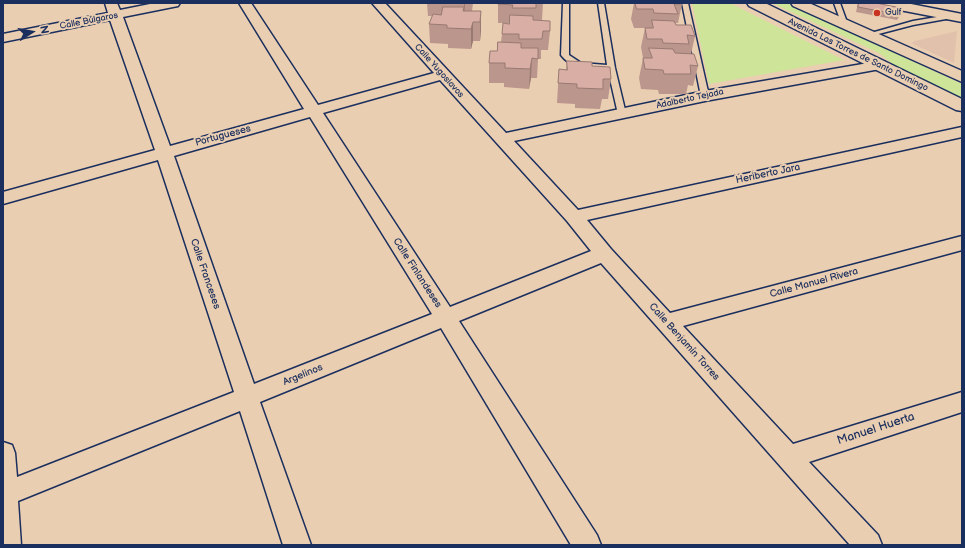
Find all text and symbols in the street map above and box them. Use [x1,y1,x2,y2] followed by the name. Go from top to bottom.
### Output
[872,8,882,18] marker: Gulf
[885,8,902,18] place label: Gulf
[59,10,119,32] street label: Calle Búlgaros
[12,12,52,52] north arrow
[786,16,930,94] street label: Avenida Las Torres de Santo Domingo
[37,24,51,35] text: N
[412,42,466,100] street label: Calle Yugoslavos
[655,87,725,111] street label: Adalberto Tejada
[194,123,252,149] street label: Portugueses
[735,161,801,187] street label: Heriberto Jara
[390,236,444,310] street label: Calle Finlandeses
[187,237,223,311] street label: Calle Franceses
[769,265,859,301] street label: Calle Manuel Rivera
[646,301,722,383] street label: Calle Benjamín Torres
[281,362,325,388] street label: Argelinos
[835,410,917,448] street label: Manuel Huerta

